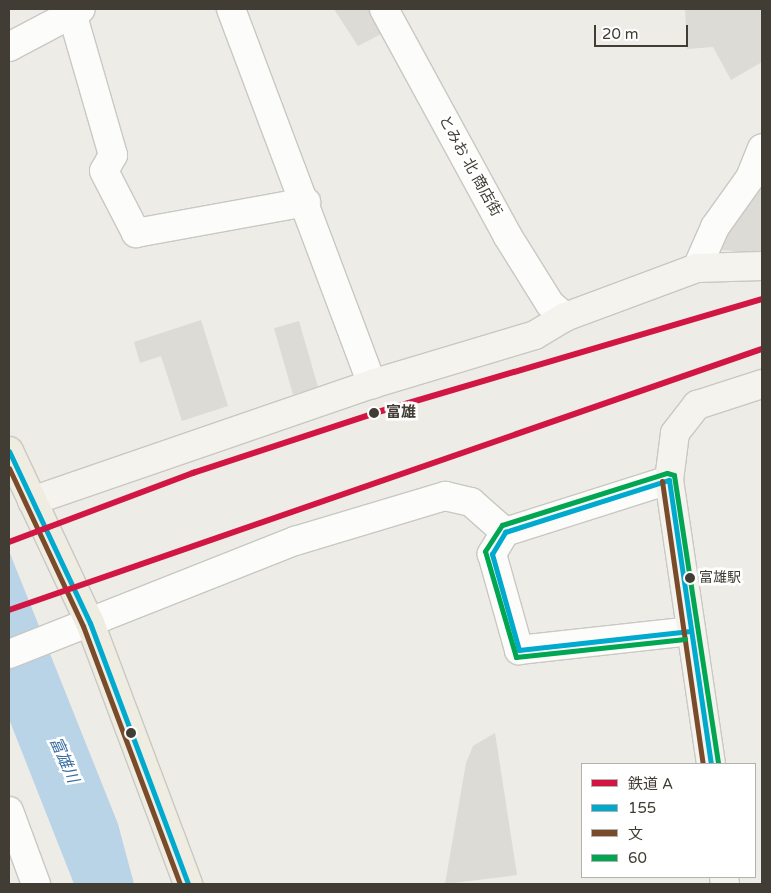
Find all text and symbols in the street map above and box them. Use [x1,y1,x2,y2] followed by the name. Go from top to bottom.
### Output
[596,15,690,47] scale bar
[602,25,639,43] text: 20 m
[435,112,505,220] street label: とみお 北 商店街
[386,404,416,422] place label: 富雄
[366,405,382,421] marker: 富雄
[699,570,741,586] place label: 富雄駅
[685,573,695,583] marker: 富雄駅
[126,728,136,738] unlabelled marker
[45,734,83,786] water label: 富雄川
[581,763,756,878] legend
[628,775,673,793] text: 鉄道 A
[628,799,656,817] text: 155
[628,825,643,843] text: 文
[628,849,647,867] text: 60

